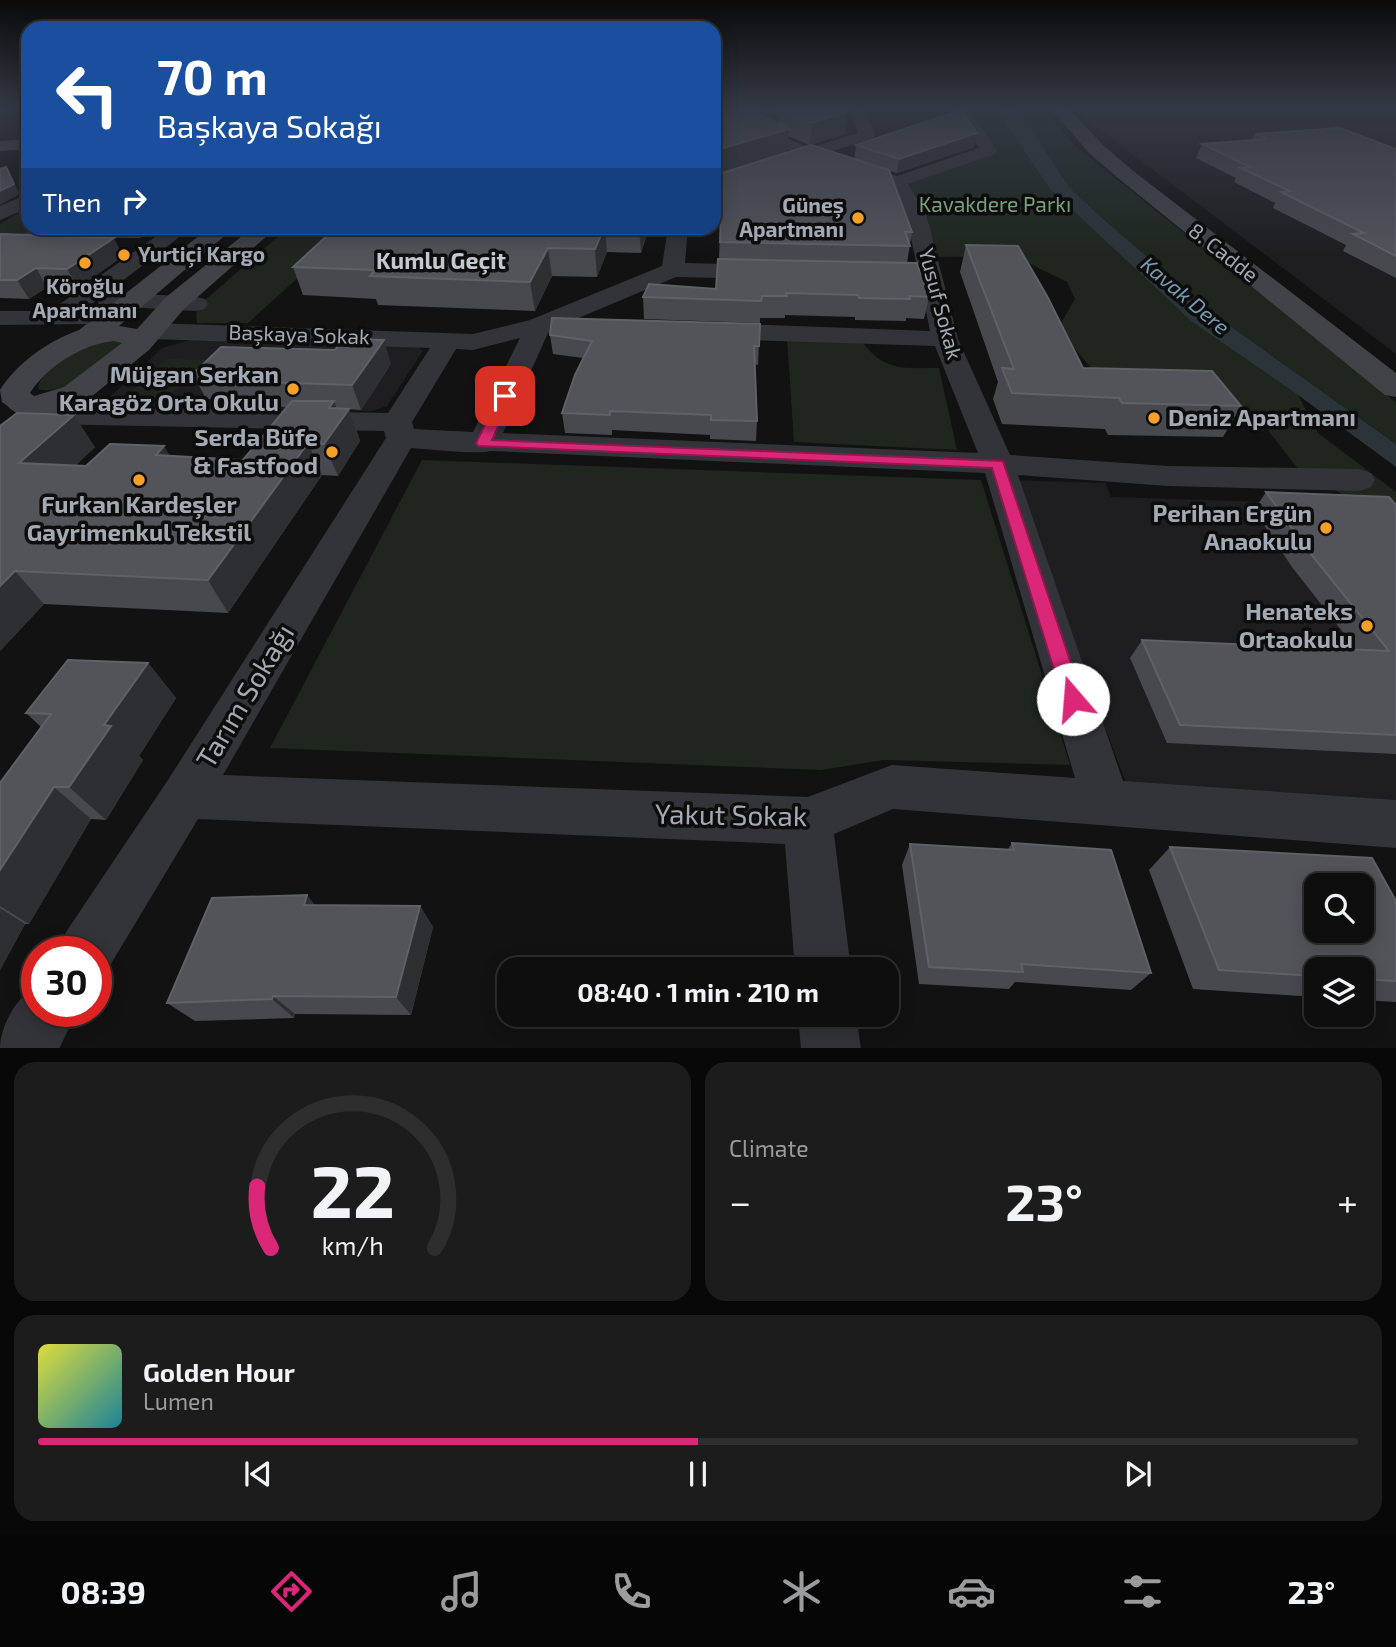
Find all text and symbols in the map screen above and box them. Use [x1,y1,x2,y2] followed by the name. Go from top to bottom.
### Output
[157,46,268,105] text: 70 m
[42,49,133,140] icon: left
[157,106,382,144] text: Başkaya Sokağı
[115,182,153,220] icon: right
[42,186,101,217] text: Then
[919,191,1071,216] park label: Kavakdere Parkı
[739,192,844,241] place label: Güneş Apartmanı
[850,210,866,226] marker: Güneş Apartmanı
[1184,217,1264,287] street label: 8. Cadde
[138,241,265,268] place label: Yurtiçi Kargo
[915,245,968,362] street label: Yusuf Sokak
[376,246,506,275] district label: Kumlu Geçit
[116,247,132,263] marker: Yurtiçi Kargo
[1137,251,1235,339] water label: Kavak Dere
[77,255,93,271] marker: Köroğlu Apartmanı
[33,273,137,322] place label: Köroğlu Apartmanı
[228,319,370,350] street label: Başkaya Sokak
[59,359,279,416] place label: Müjgan Serkan Karagöz Orta Okulu
[475,366,535,426] pin
[486,377,524,415] icon: arrive
[285,381,301,397] marker: Müjgan Serkan Karagöz Orta Okulu
[1168,402,1356,431] place label: Deniz Apartmanı
[1146,410,1162,426] marker: Deniz Apartmanı
[193,422,318,479] place label: Serda Büfe & Fastfood
[324,444,340,460] marker: Serda Büfe & Fastfood
[131,472,147,488] marker: Furkan Kardeşler Gayrimenkul Tekstil
[27,489,251,546] place label: Furkan Kardeşler Gayrimenkul Tekstil
[1152,498,1312,555] place label: Perihan Ergün Anaokulu
[1318,520,1334,536] marker: Perihan Ergün Anaokulu
[1239,596,1353,653] place label: Henateks Ortaokulu
[188,617,300,774] street label: Tarım Sokağı
[1359,618,1375,634] marker: Henateks Ortaokulu
[1036,662,1110,736] position arrow
[655,796,807,832] street label: Yakut Sokak
[1304,873,1374,1027] map controls
[1304,873,1374,943] button: search
[21,936,112,1027] speed limit sign: 30
[1304,957,1374,1027] button: layers
[577,976,819,1007] text: 08:40 · 1 min · 210 m
[729,1134,809,1162] text: Climate
[310,1145,395,1233] text: 22
[1005,1169,1083,1231] text: 23°
[729,1178,751,1224] text: −
[1337,1178,1358,1224] text: +
[321,1229,384,1259] text: km/h
[143,1356,295,1387] text: Golden Hour
[143,1387,214,1415] text: Lumen
[239,1455,277,1493] icon: previous
[679,1455,717,1493] icon: pause
[1119,1455,1157,1493] icon: next
[267,1567,316,1616] icon: directions
[437,1567,486,1616] icon: music
[607,1567,656,1616] icon: phone
[777,1567,826,1616] icon: climate
[947,1567,996,1616] icon: car
[1118,1567,1167,1616] icon: filters
[61,1572,146,1610] text: 08:39
[1288,1572,1335,1610] text: 23°

